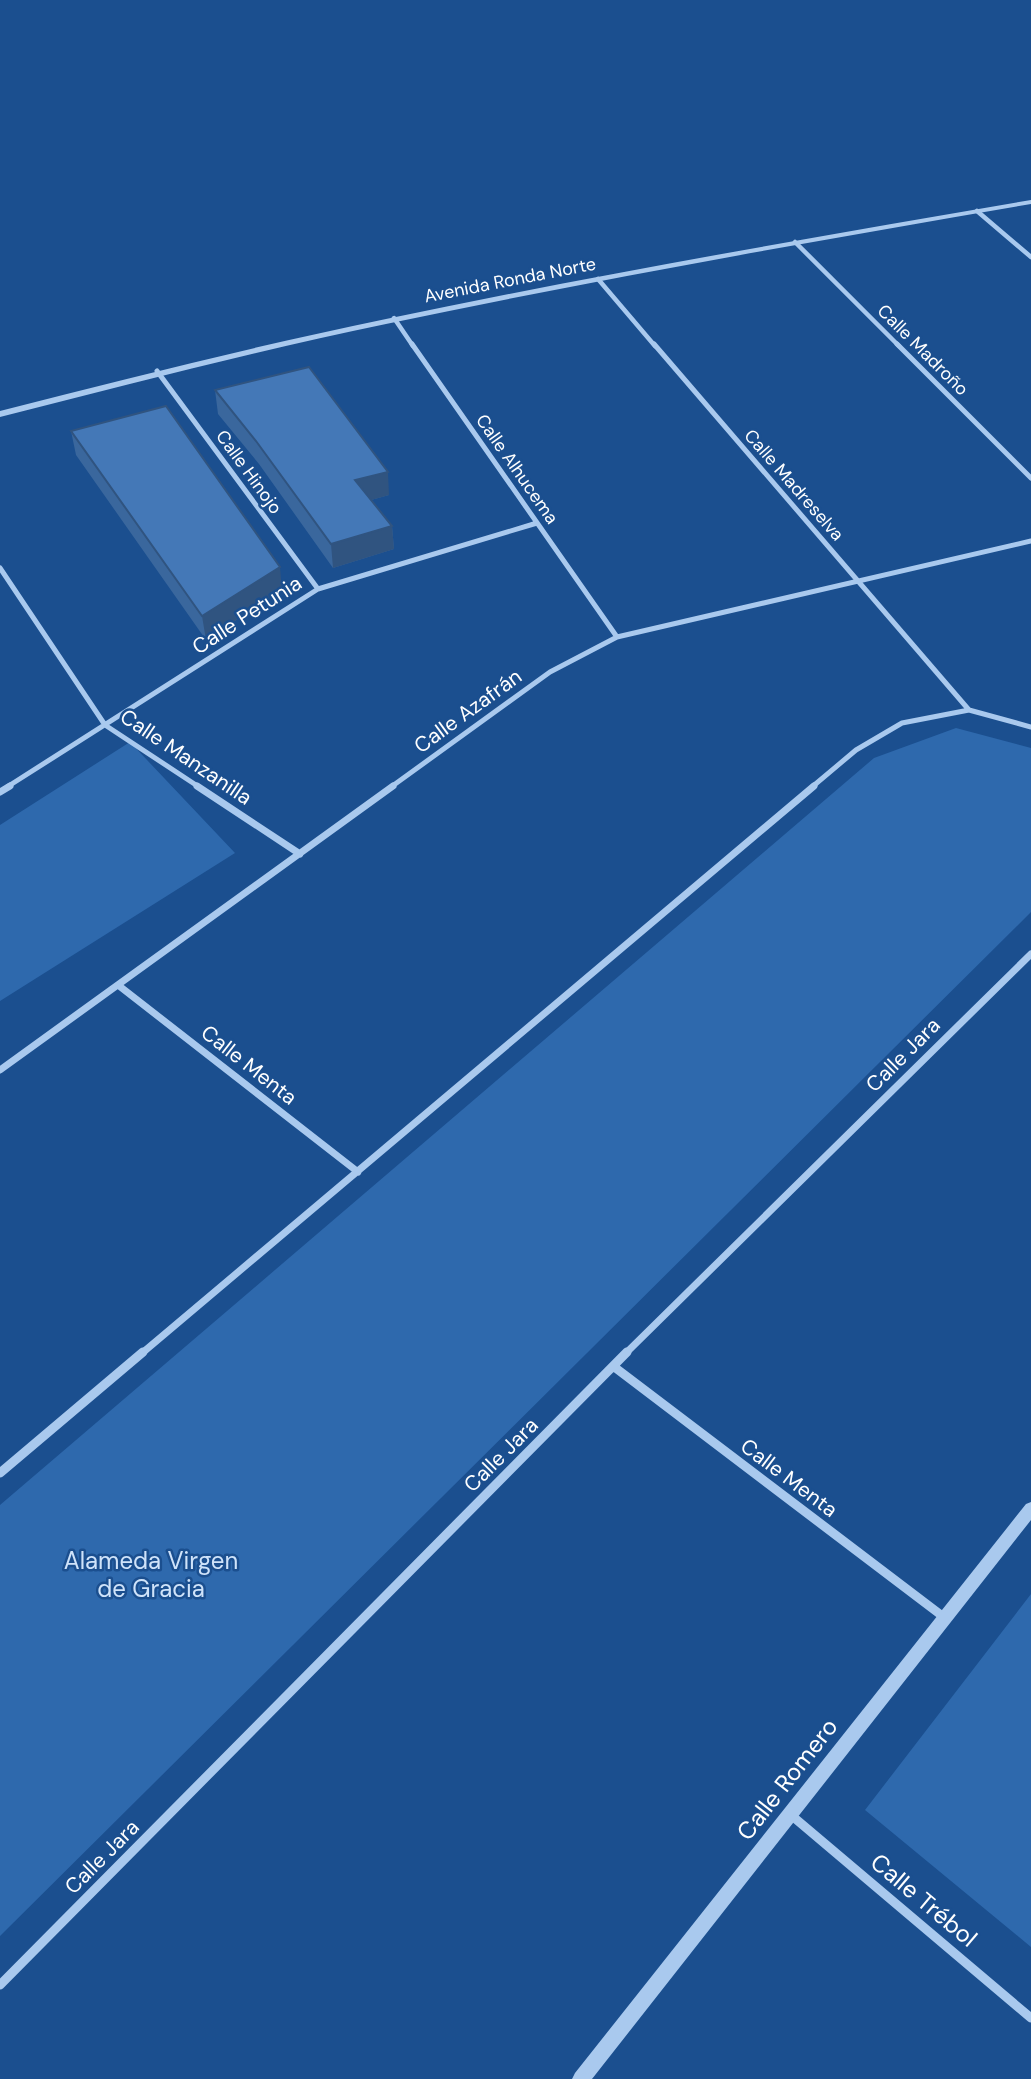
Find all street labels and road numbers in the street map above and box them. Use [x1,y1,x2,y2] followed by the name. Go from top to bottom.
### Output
[422,252,598,308] street label: Avenida Ronda Norte
[872,299,974,401] street label: Calle Madroño
[470,409,564,529] street label: Calle Alhucema
[739,424,849,546] street label: Calle Madreselva
[210,425,288,519] street label: Calle Hinojo
[187,569,307,661] street label: Calle Petunia
[408,662,528,760] street label: Calle Azafrán
[115,702,257,812] street label: Calle Manzanilla
[860,1012,946,1098] street label: Calle Jara
[195,1019,303,1111] street label: Calle Menta
[458,1412,544,1498] street label: Calle Jara
[735,1432,843,1524] street label: Calle Menta
[730,1712,844,1846] street label: Calle Romero
[59,1814,145,1900] street label: Calle Jara
[864,1846,984,1954] street label: Calle Trébol

